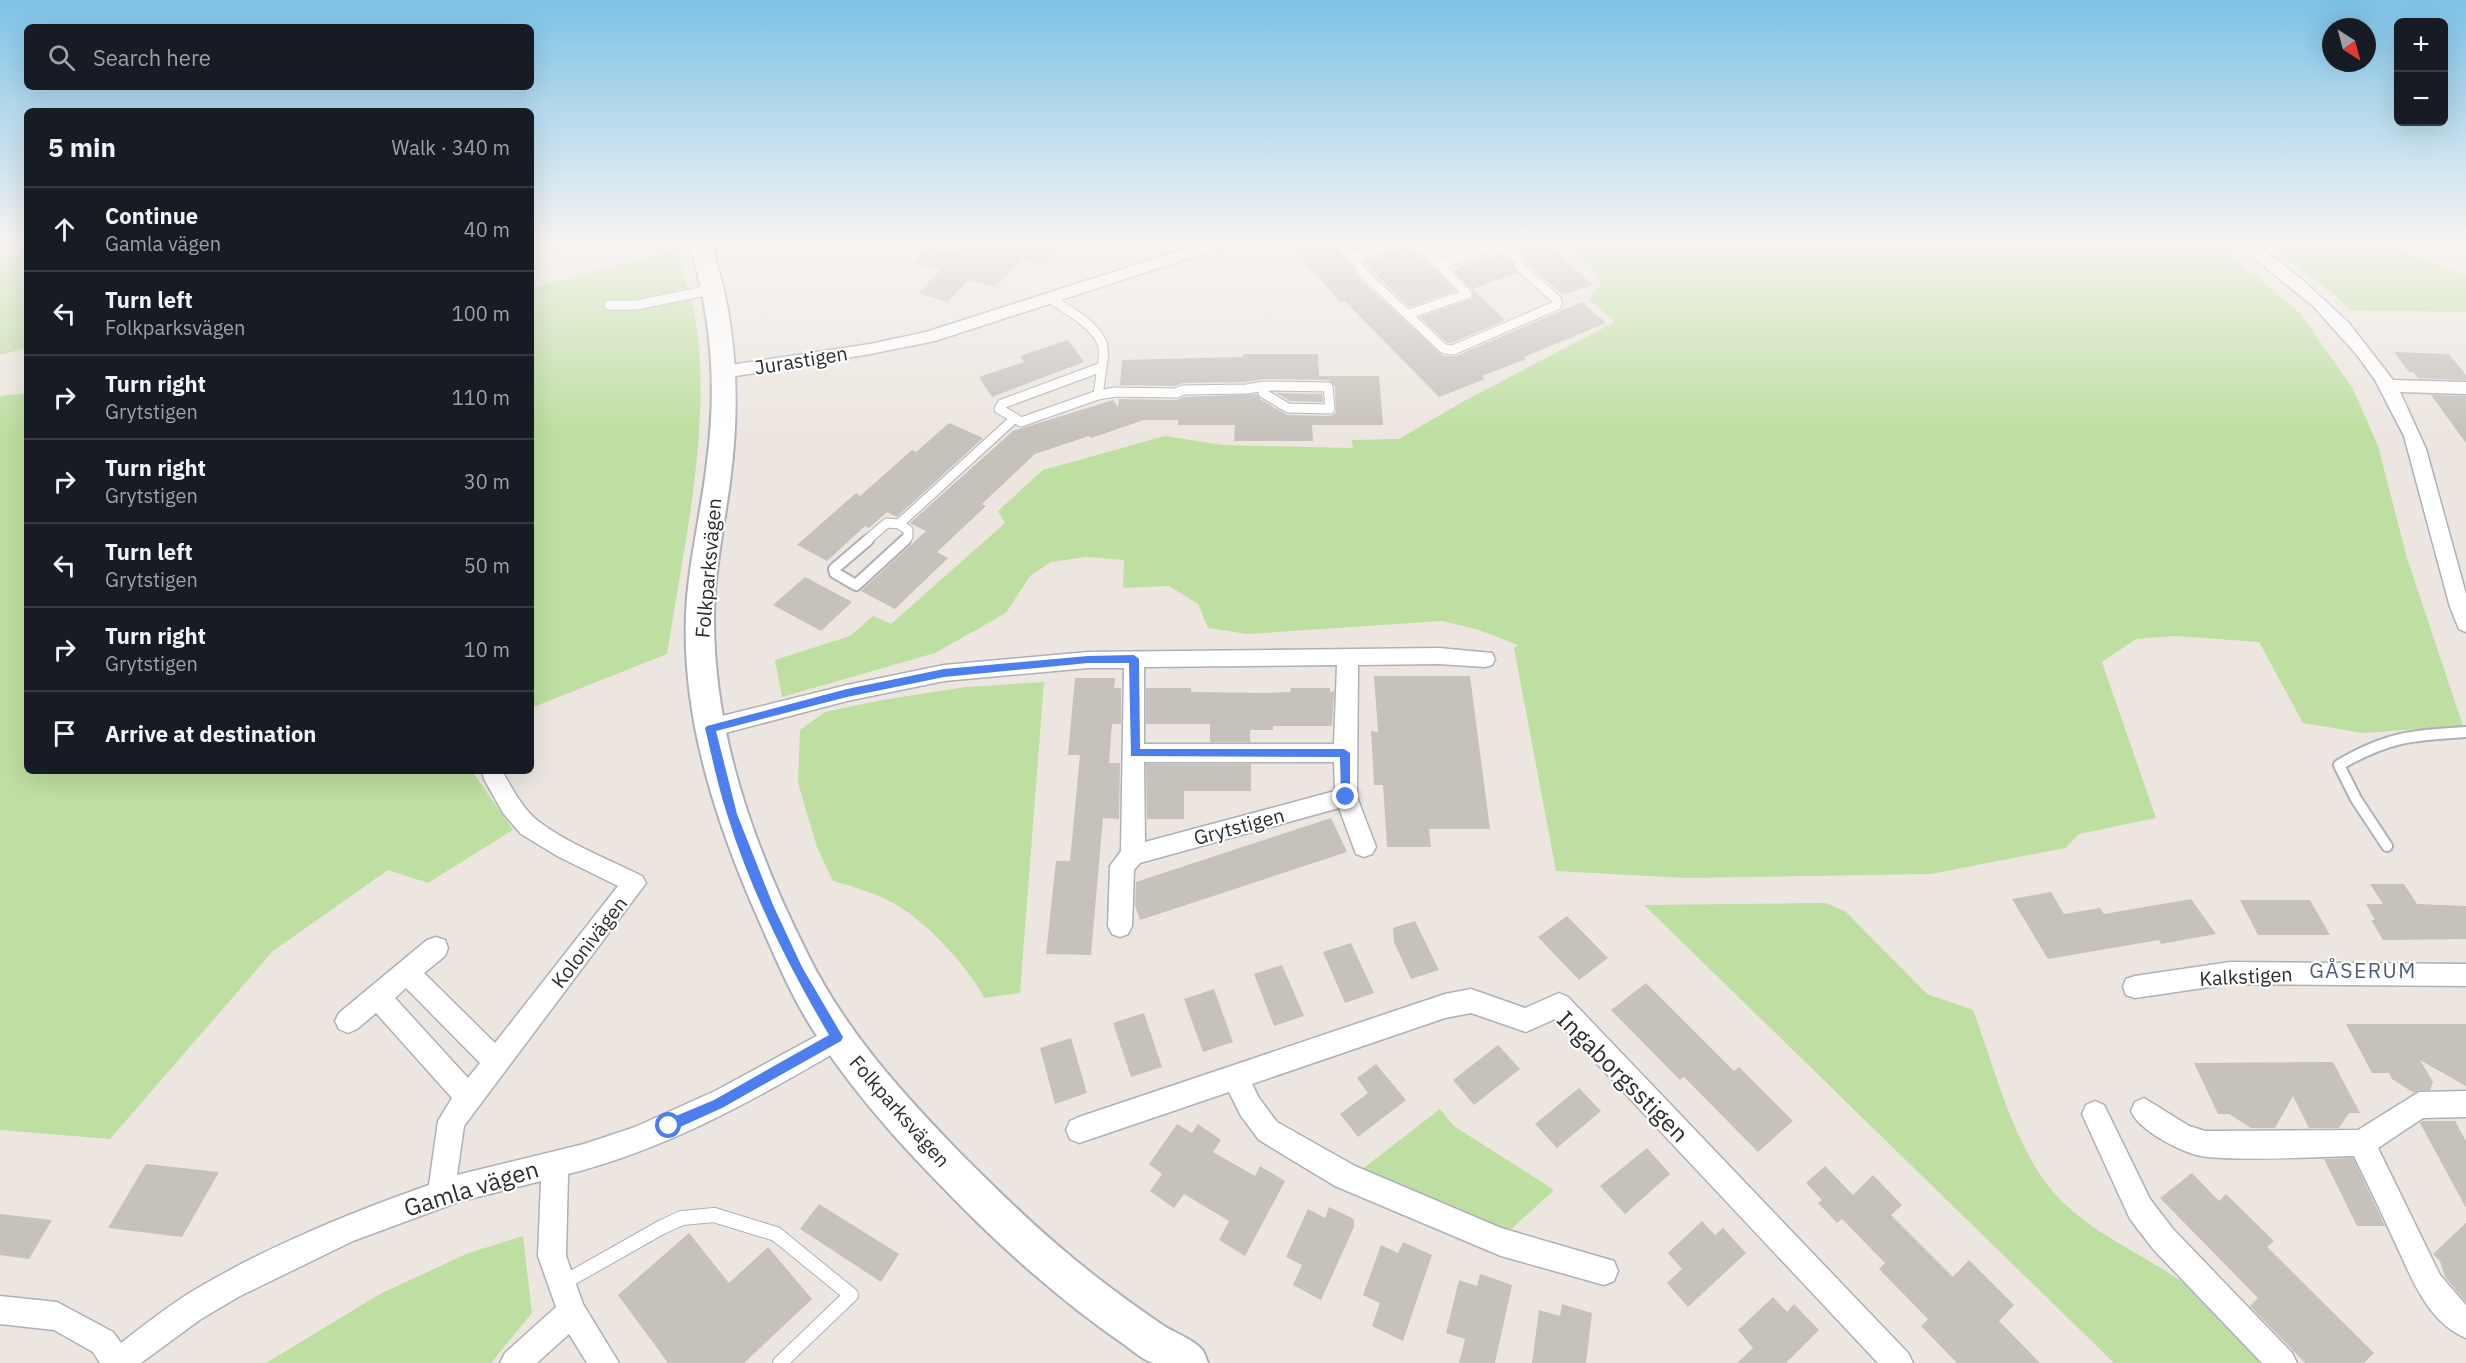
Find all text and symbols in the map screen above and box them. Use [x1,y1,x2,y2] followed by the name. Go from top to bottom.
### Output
[2322,18,2376,72] north arrow
[2394,18,2448,126] map controls
[2394,18,2448,72] button: +
[24,24,534,90] search box
[45,41,78,74] icon: search
[93,43,211,72] text: Search here
[2394,72,2448,126] button: −
[48,130,116,164] text: 5 min
[392,134,510,161] text: Walk · 340 m
[105,201,198,230] text: Continue
[48,213,81,246] icon: ahead
[464,216,510,243] text: 40 m
[105,230,221,257] text: Gamla vägen
[105,285,193,314] text: Turn left
[48,297,81,330] icon: left
[452,300,510,327] text: 100 m
[105,314,245,341] text: Folkparksvägen
[753,339,849,381] street label: Jurastigen
[105,369,206,398] text: Turn right
[48,381,81,414] icon: right
[452,384,510,411] text: 110 m
[105,398,198,425] text: Grytstigen
[105,453,206,482] text: Turn right
[48,465,81,498] icon: right
[464,468,510,495] text: 30 m
[105,482,198,509] text: Grytstigen
[688,497,728,639] street label: Folkparksvägen
[105,537,193,566] text: Turn left
[48,549,81,582] icon: left
[464,552,510,579] text: 50 m
[105,566,198,593] text: Grytstigen
[105,621,206,650] text: Turn right
[48,633,81,666] icon: right
[464,636,510,663] text: 10 m
[105,650,198,677] text: Grytstigen
[48,717,81,750] icon: arrive
[105,719,316,748] text: Arrive at destination
[1332,783,1358,809] route end
[1191,801,1287,851] street label: Grytstigen
[545,891,633,993] street label: Kolonivägen
[2309,956,2417,984] district label: GÅSERUM
[2199,960,2293,992] street label: Kalkstigen
[1550,1003,1696,1149] street label: Ingaborgsstigen
[844,1049,956,1173] street label: Folkparksvägen
[655,1112,681,1138] route start
[400,1152,542,1224] street label: Gamla vägen

